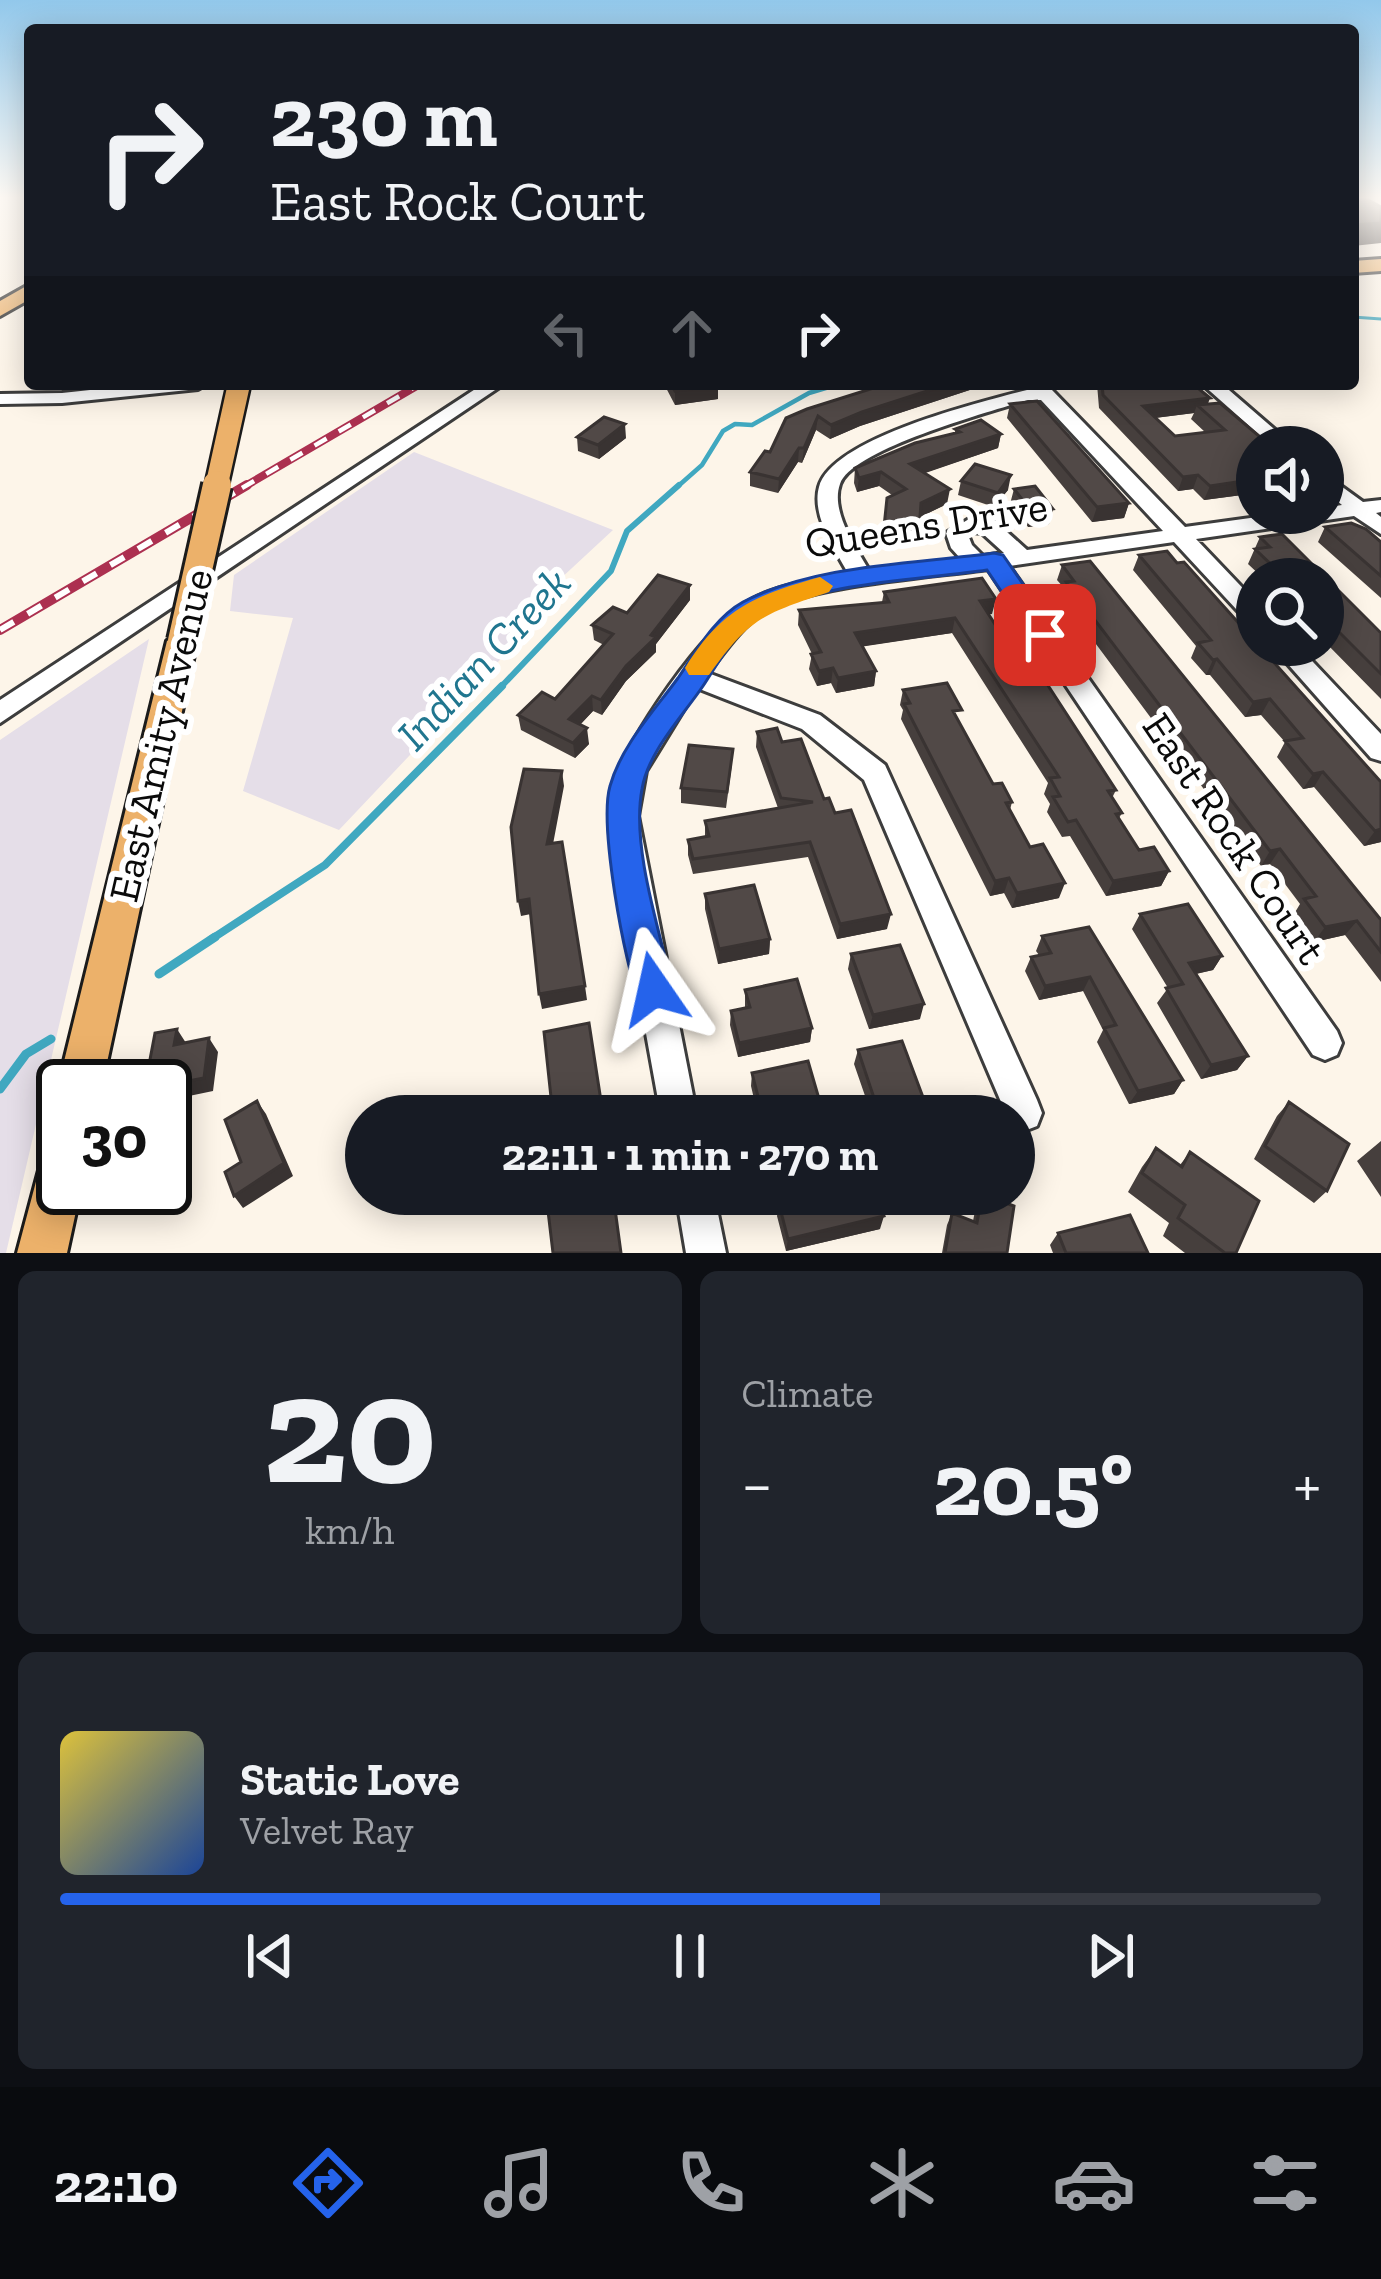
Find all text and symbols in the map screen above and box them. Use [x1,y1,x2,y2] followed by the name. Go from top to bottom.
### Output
[270,67,498,168] text: 230 m
[72,72,228,228] icon: right
[270,169,645,234] text: East Rock Court
[533,300,599,366] icon: left
[659,300,725,366] icon: ahead
[785,300,851,366] icon: right
[1236,426,1344,666] map controls
[1236,426,1344,534] button: sound
[801,480,1051,569] street label: Queens Drive
[386,556,582,761] water label: Indian Creek
[1236,558,1344,666] button: search
[97,564,224,906] street label: East Amity Avenue
[994,584,1096,686] pin
[1012,602,1078,668] icon: arrive
[1132,703,1338,974] street label: East Rock Court
[591,926,717,1052] position arrow
[36,1059,192,1215] speed limit sign: 30
[502,1128,878,1182] text: 22:11 · 1 min · 270 m
[263,1335,437,1522] text: 20
[742,1370,873,1417] text: Climate
[933,1430,1133,1538] text: 20.5°
[742,1445,772,1524] text: −
[1293,1445,1321,1524] text: +
[305,1507,394,1554] text: km/h
[240,1753,459,1807] text: Static Love
[240,1807,414,1854] text: Velvet Ray
[237,1923,303,1989] icon: previous
[657,1923,723,1989] icon: pause
[1078,1923,1144,1989] icon: next
[286,2141,370,2225] icon: directions
[477,2141,561,2225] icon: music
[669,2141,753,2225] icon: phone
[860,2141,944,2225] icon: climate
[1052,2141,1136,2225] icon: car
[1243,2141,1327,2225] icon: filters
[54,2151,178,2216] text: 22:10

